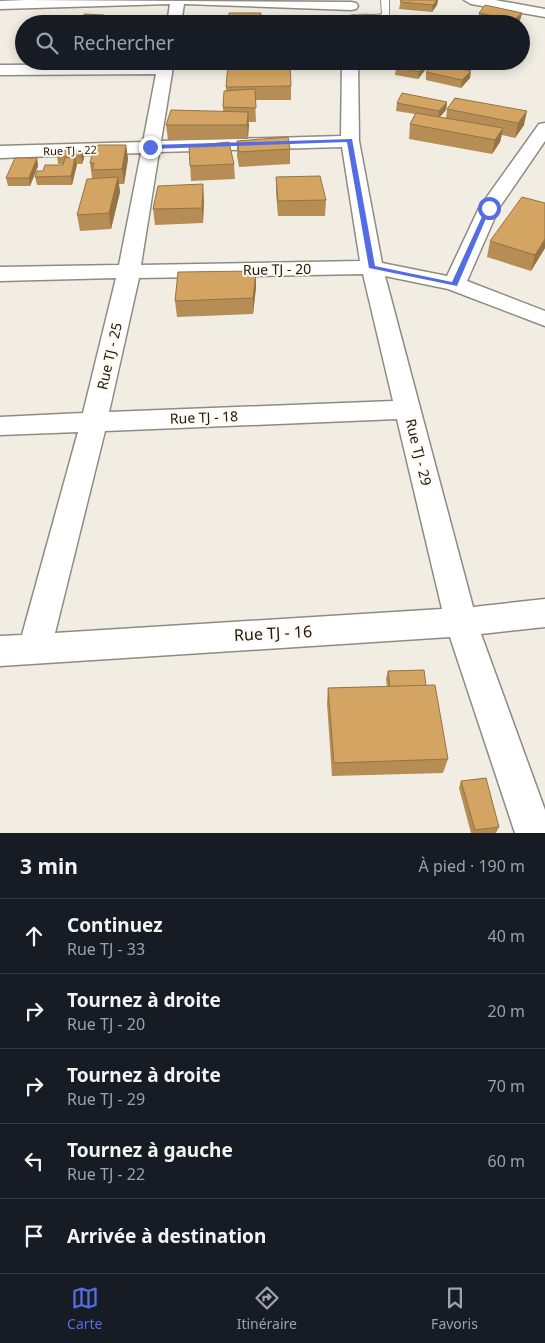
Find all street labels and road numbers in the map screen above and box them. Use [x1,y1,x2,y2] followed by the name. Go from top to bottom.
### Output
[43,142,97,158] street label: Rue TJ - 22
[243,259,311,279] street label: Rue TJ - 20
[92,321,126,391] street label: Rue TJ - 25
[170,406,238,428] street label: Rue TJ - 18
[402,417,436,487] street label: Rue TJ - 29
[233,620,313,646] street label: Rue TJ - 16

